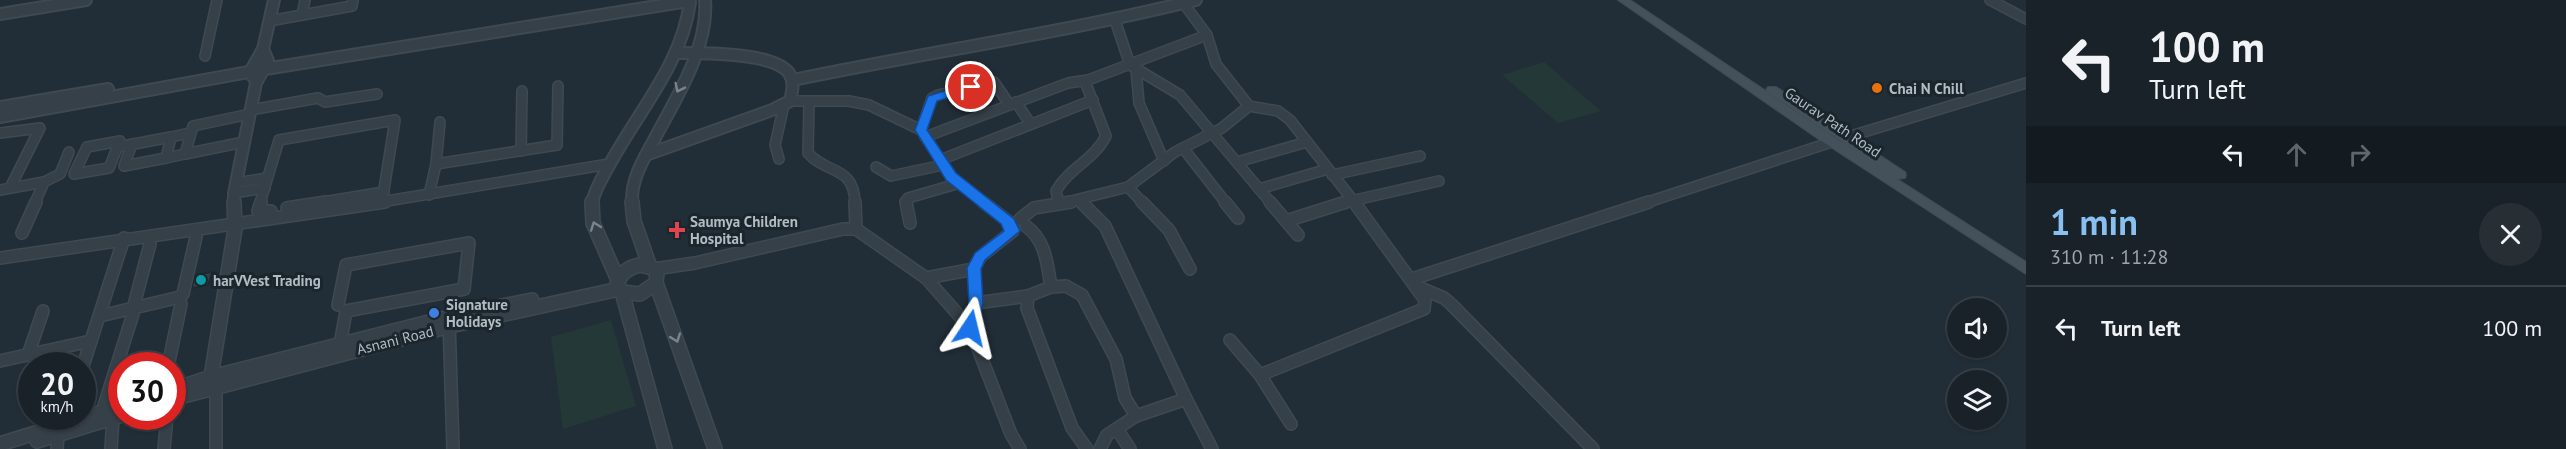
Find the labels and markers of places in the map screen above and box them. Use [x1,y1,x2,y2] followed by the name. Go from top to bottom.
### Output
[945,61,996,112] pin
[1889,79,1964,98] place label: Chai N Chill
[1870,81,1884,95] marker: Chai N Chill
[690,212,798,248] place label: Saumya Children Hospital
[668,221,686,239] marker: Saumya Children Hospital
[213,271,321,290] place label: harVVest Trading
[194,273,208,287] marker: harVVest Trading
[446,295,508,331] place label: Signature Holidays
[427,306,441,320] marker: Signature Holidays

